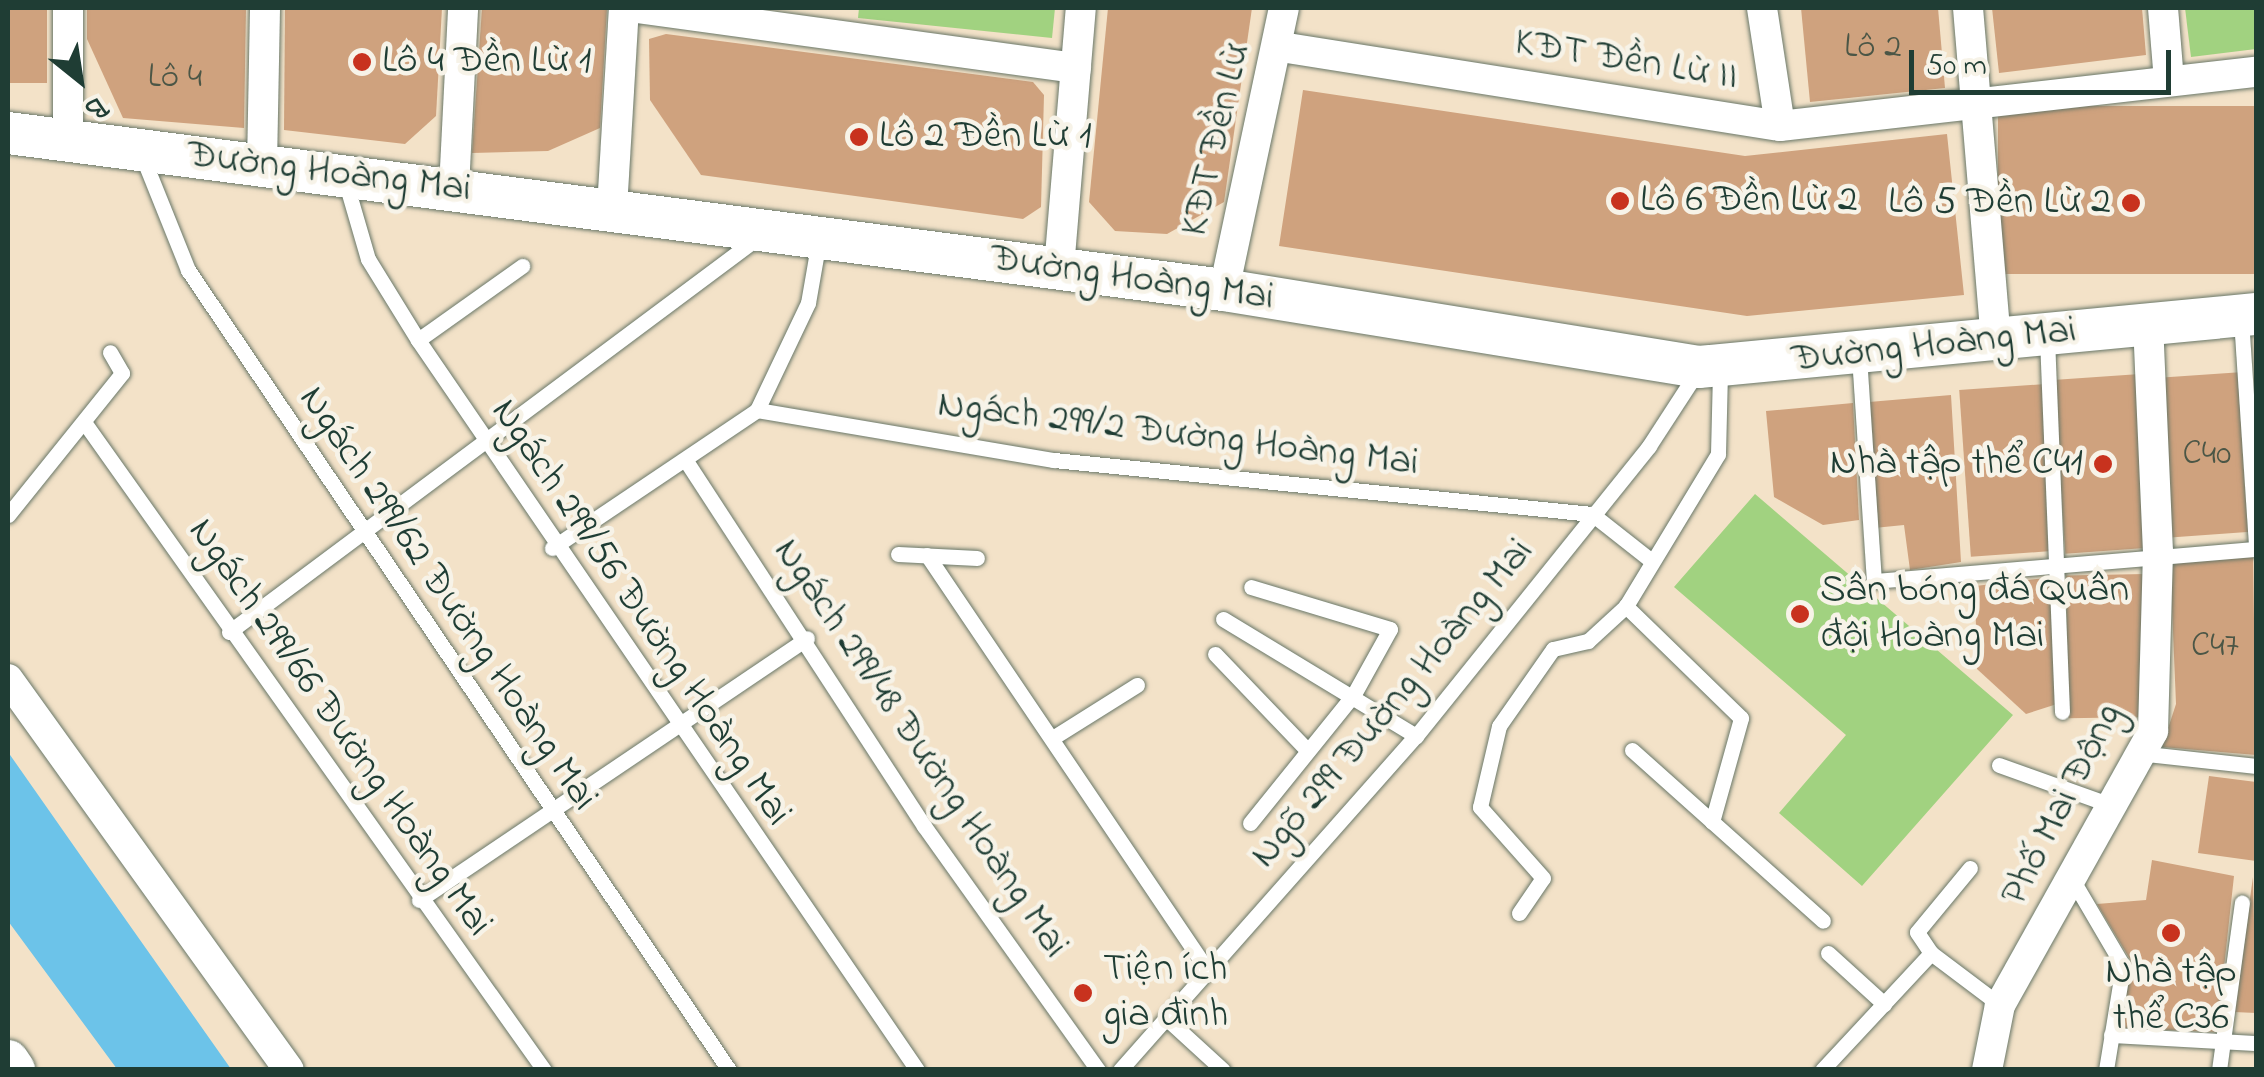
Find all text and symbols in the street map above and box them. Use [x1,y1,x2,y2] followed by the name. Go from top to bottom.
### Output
[1511,20,1741,102] street label: KĐT Đền Lừ II
[1844,27,1902,69] house number: Lô 2
[30,30,130,130] north arrow
[1914,30,2176,92] scale bar
[382,38,591,86] place label: Lô 4 Đền Lừ 1
[1172,39,1262,241] street label: KĐT Đền Lừ
[1926,45,1987,89] text: 50 m
[351,51,373,73] marker: Lô 4 Đền Lừ 1
[148,57,202,99] house number: Lô 4
[77,84,114,129] text: B
[879,113,1092,161] place label: Lô 2 Đền Lừ 1
[848,126,870,148] marker: Lô 2 Đền Lừ 1
[184,132,474,214] street label: Đường Hoàng Mai
[1640,177,1858,225] place label: Lô 6 Đền Lừ 2
[1888,179,2111,227] place label: Lô 5 Đền Lừ 2
[1609,190,1631,212] marker: Lô 6 Đền Lừ 2
[2120,192,2142,214] marker: Lô 5 Đền Lừ 2
[987,235,1277,323] street label: Đường Hoàng Mai
[1789,307,2079,385] street label: Đường Hoàng Mai
[287,378,607,820] street label: Ngách 299/62 Đường Hoàng Mai
[935,382,1421,488] street label: Ngách 299/2 Đường Hoàng Mai
[479,390,801,836] street label: Ngách 299/56 Đường Hoàng Mai
[2183,434,2231,476] house number: C40
[1830,440,2083,488] place label: Nhà tập thể C41
[2092,453,2114,475] marker: Nhà tập thể C41
[176,510,502,946] street label: Ngách 299/66 Đường Hoàng Mai
[1241,529,1545,879] street label: Ngõ 299 Đường Hoàng Mai
[762,530,1078,968] street label: Ngách 299/48 Đường Hoàng Mai
[1820,567,2129,661] place label: Sân bóng đá Quân đội Hoàng Mai
[1789,603,1811,625] marker: Sân bóng đá Quân đội Hoàng Mai
[2191,626,2239,668] house number: C47
[1992,696,2134,914] street label: Phố Mai Động
[2160,922,2182,944] marker: Nhà tập thể C36
[1103,946,1228,1040] place label: Tiện ích gia đình
[2105,949,2237,1043] place label: Nhà tập thể C36
[1072,982,1094,1004] marker: Tiện ích gia đình

